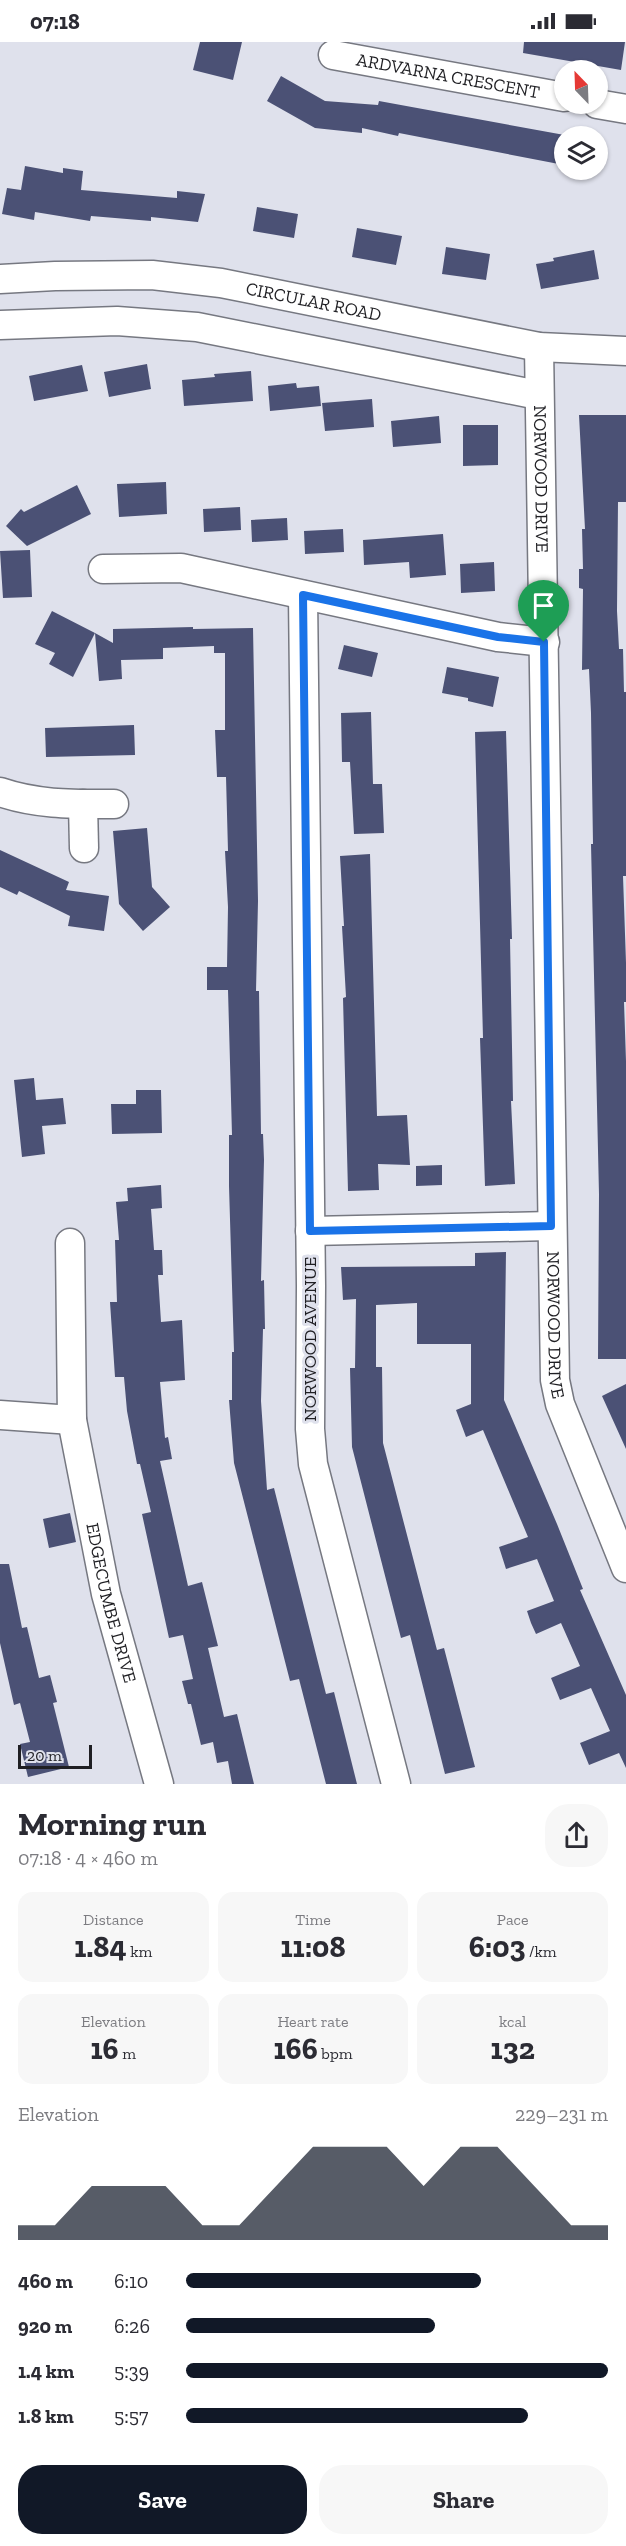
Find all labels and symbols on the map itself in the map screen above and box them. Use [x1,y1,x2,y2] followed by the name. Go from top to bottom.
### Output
[355,48,542,103] street label: ARDVARNA CRESCENT
[554,60,608,114] north arrow
[244,277,383,326] street label: CIRCULAR ROAD
[529,405,553,553] street label: NORWOOD DRIVE
[518,580,569,642] pin
[542,1251,570,1401] street label: NORWOOD DRIVE
[299,1257,321,1421] street label: NORWOOD AVENUE
[81,1521,141,1685] street label: EDGECUMBE DRIVE
[18,1742,92,1770] scale bar

